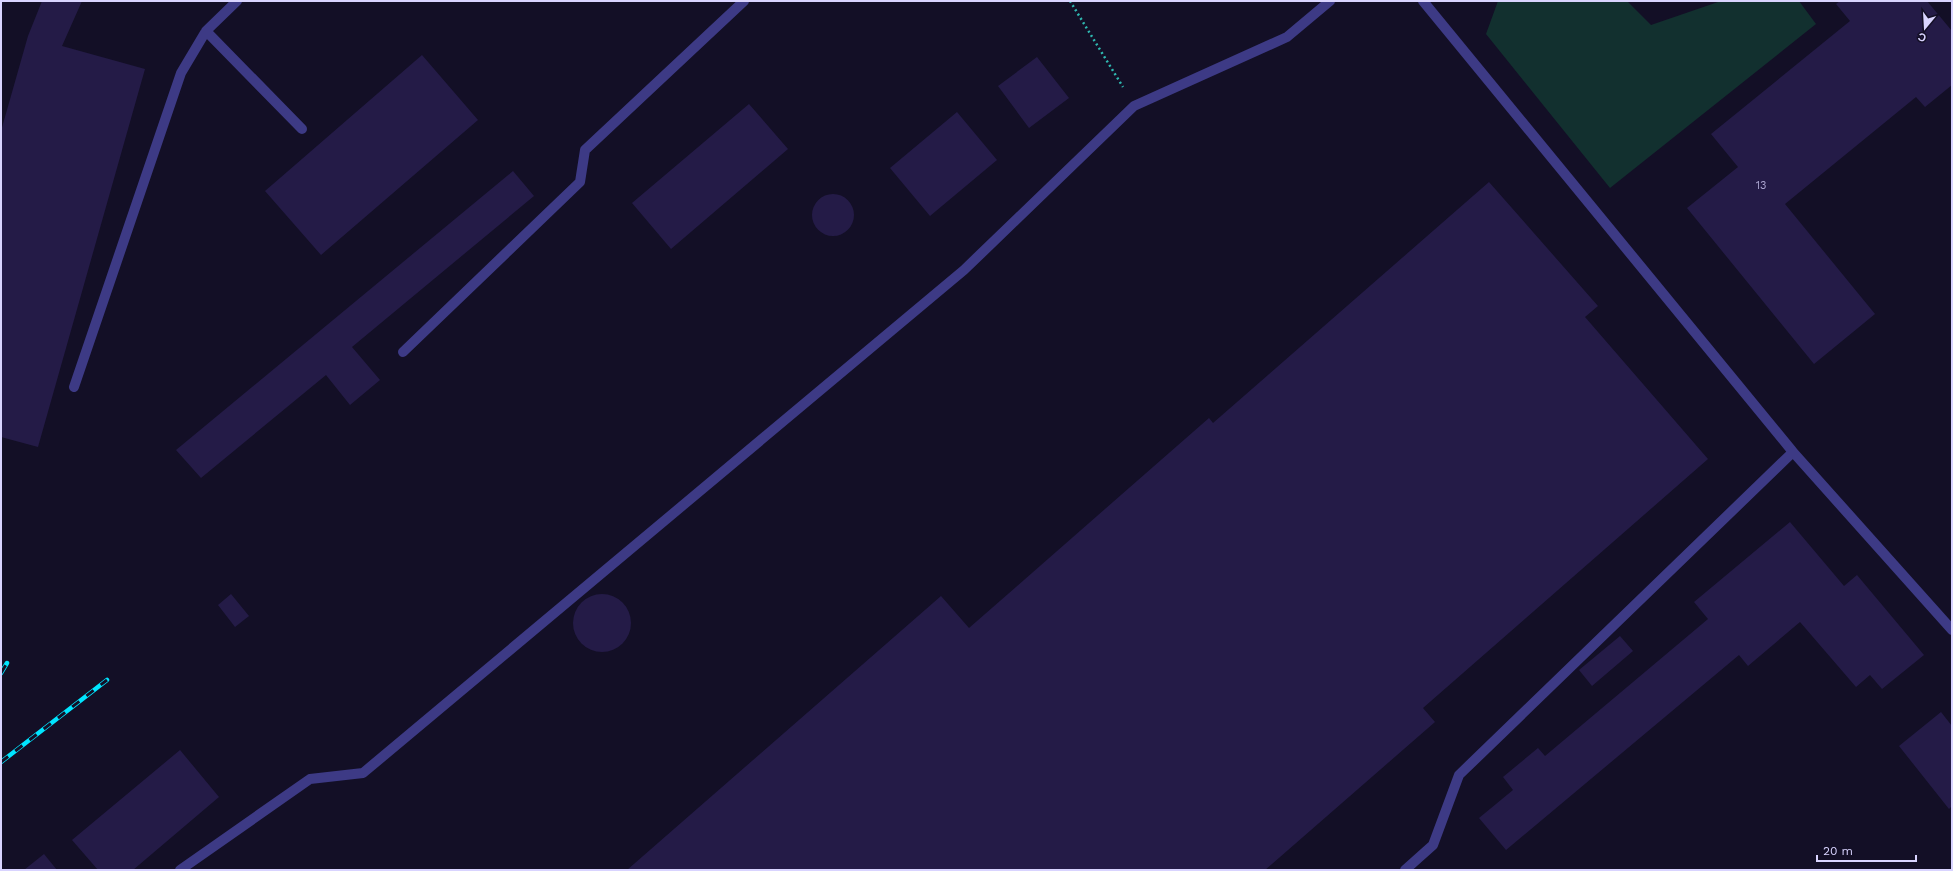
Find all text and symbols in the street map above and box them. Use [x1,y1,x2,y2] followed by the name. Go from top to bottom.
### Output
[1905,8,1945,48] north arrow
[1916,30,1928,44] text: С
[1756,179,1766,192] house number: 13
[1817,837,1916,863] scale bar
[1823,844,1853,858] text: 20 m

